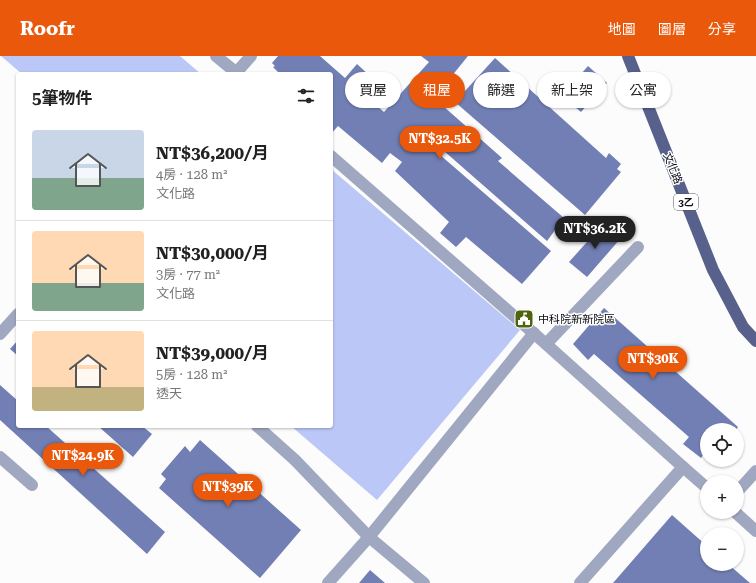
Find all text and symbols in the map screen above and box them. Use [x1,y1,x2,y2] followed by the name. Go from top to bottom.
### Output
[20,17,75,40] text: Roofr
[608,21,636,37] text: 地圖
[658,21,686,37] text: 圖層
[708,21,736,37] text: 分享
[345,72,401,108] chip: 買屋
[409,72,465,108] chip: 租屋
[473,72,529,108] chip: 篩選
[537,72,607,108] chip: 新上架
[615,72,671,108] chip: 公寓
[295,85,317,107] icon: filters
[32,88,93,108] text: 5筆物件
[399,126,481,160] pin: NT$32.5K
[409,131,471,146] text: NT$32.5K
[156,143,269,163] text: NT$36,200/月
[64,146,112,194] icon: home
[660,150,685,186] street label: 文化路
[156,167,227,182] text: 4房 · 128 m²
[156,186,195,201] text: 文化路
[674,194,698,210] road number: 3乙
[554,216,636,250] pin: NT$36.2K
[564,221,626,236] text: NT$36.2K
[156,243,269,263] text: NT$30,000/月
[64,247,112,295] icon: home
[156,267,220,282] text: 3房 · 77 m²
[156,286,195,301] text: 文化路
[513,308,535,330] public building icon: 中科院新新院區
[538,313,615,326] place label: 中科院新新院區
[156,343,269,363] text: NT$39,000/月
[620,346,686,380] pin: NT$30K
[64,347,112,395] icon: home
[627,351,679,366] text: NT$30K
[156,367,227,382] text: 5房 · 128 m²
[156,386,182,401] text: 透天
[700,423,744,571] map controls
[700,423,744,467] button: locate
[42,443,124,477] pin: NT$24.9K
[52,448,114,463] text: NT$24.9K
[195,474,261,508] pin: NT$39K
[700,475,744,519] button: +
[202,479,254,494] text: NT$39K
[700,527,744,571] button: −

